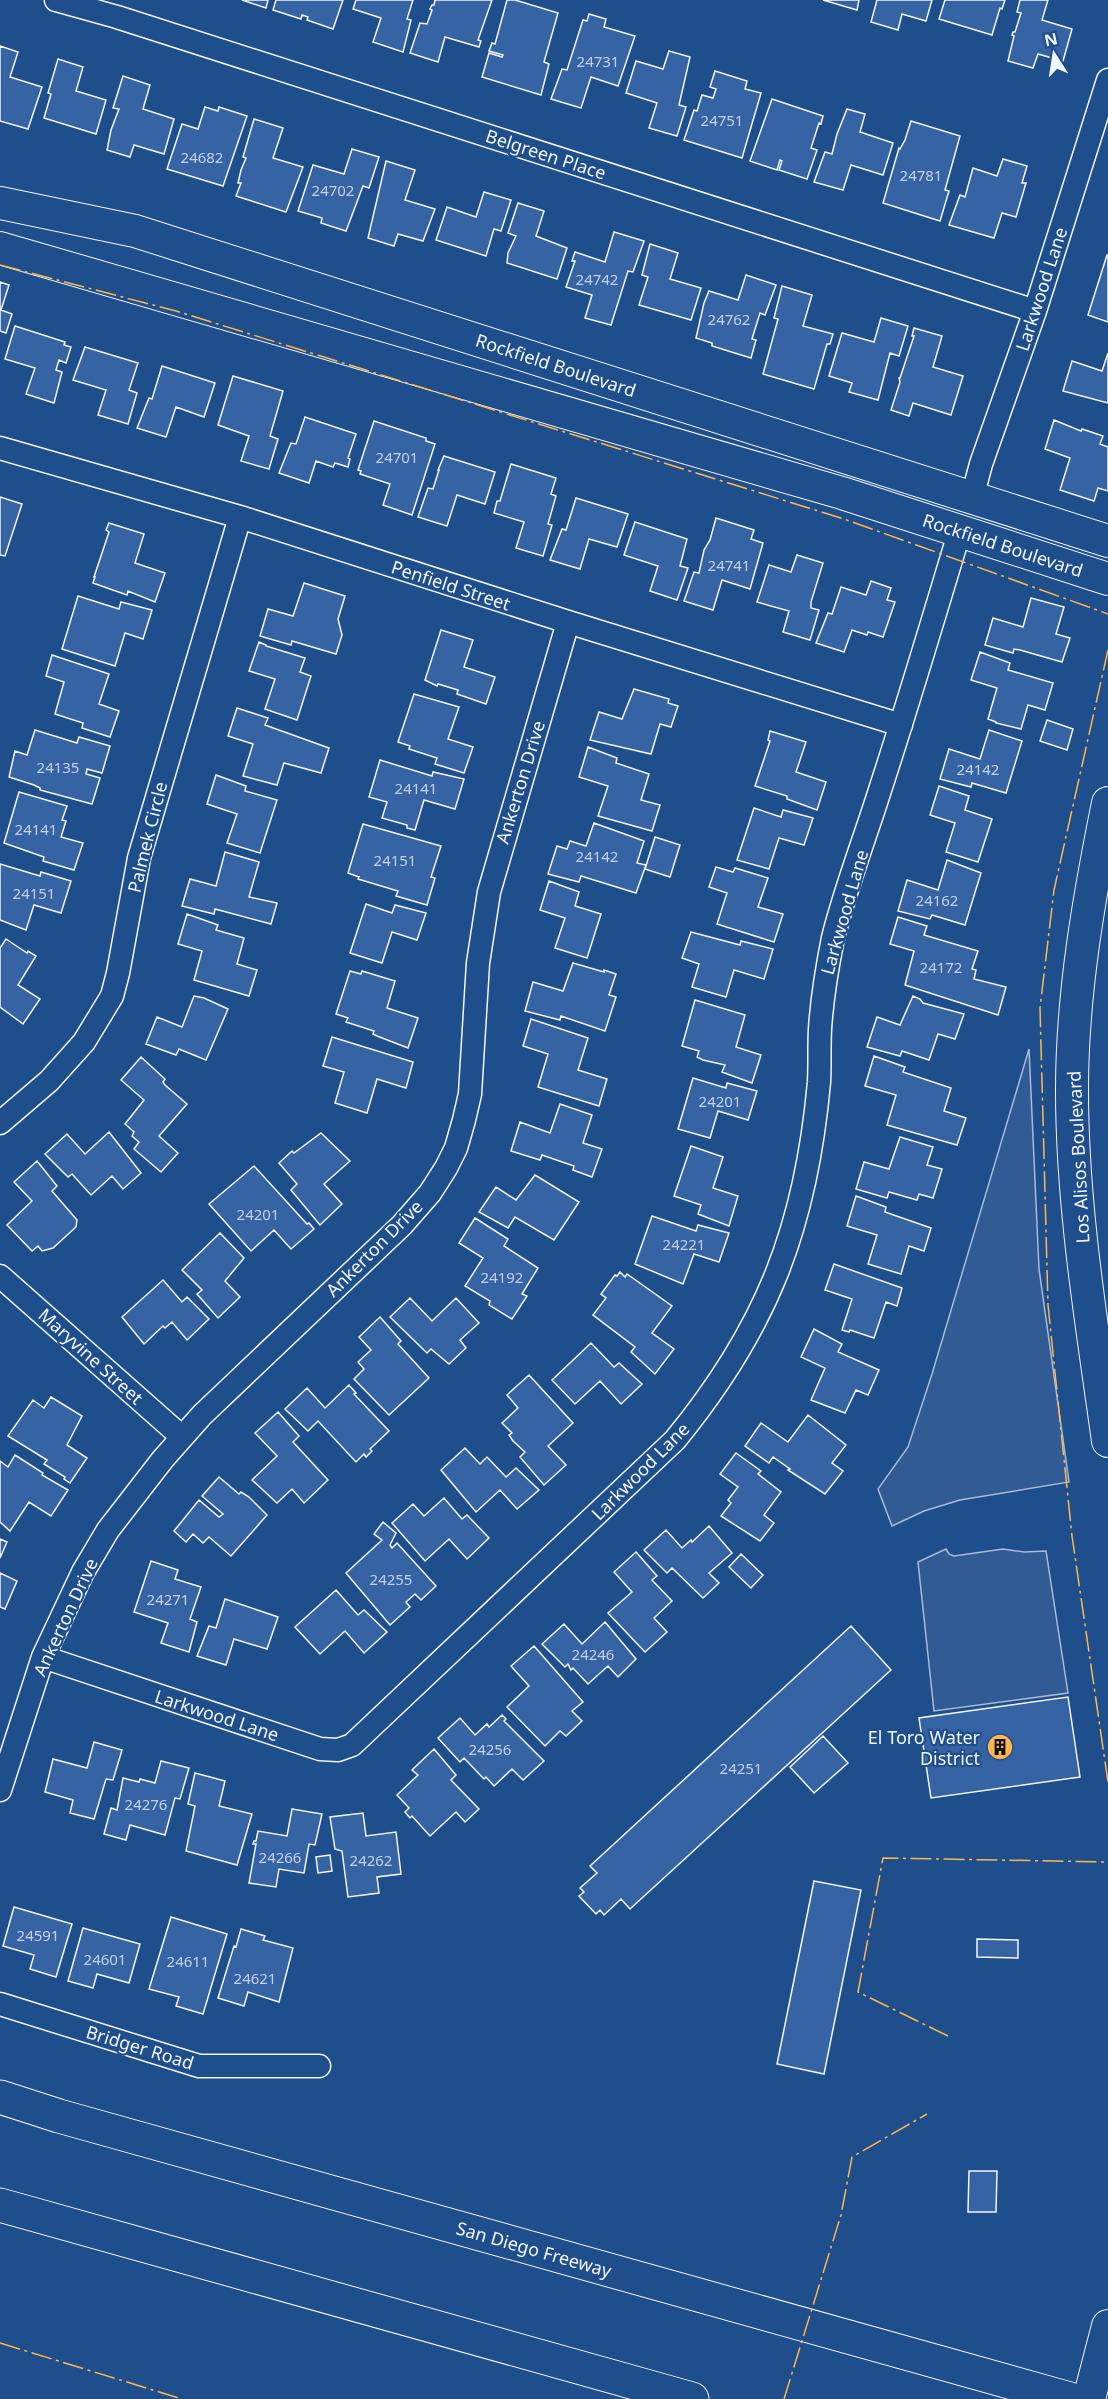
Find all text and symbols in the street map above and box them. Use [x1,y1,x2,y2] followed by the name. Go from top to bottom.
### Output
[1024,24,1084,84] north arrow
[1042,27,1060,51] text: N
[577,51,619,71] house number: 24731
[701,110,743,130] house number: 24751
[483,123,609,185] street label: Belgreen Place
[181,147,223,167] house number: 24682
[900,165,942,185] house number: 24781
[312,180,354,200] house number: 24702
[1010,224,1072,354] street label: Larkwood Lane
[576,269,618,289] house number: 24742
[708,309,750,329] house number: 24762
[473,328,639,402] street label: Rockfield Boulevard
[376,447,418,467] house number: 24701
[920,508,1086,582] street label: Rockfield Boulevard
[388,554,514,616] street label: Penfield Street
[708,555,750,575] house number: 24741
[490,718,550,846] street label: Ankerton Drive
[37,757,79,777] house number: 24135
[957,759,999,779] house number: 24142
[395,778,437,798] house number: 24141
[122,779,172,895] street label: Palmek Circle
[15,819,57,839] house number: 24141
[576,846,618,866] house number: 24142
[815,847,873,977] street label: Larkwood Lane
[374,850,416,870] house number: 24151
[13,883,55,903] house number: 24151
[916,890,958,910] house number: 24162
[920,957,962,977] house number: 24172
[1061,1070,1095,1244] street label: Los Alisos Boulevard
[699,1091,741,1111] house number: 24201
[320,1194,428,1302] street label: Ankerton Drive
[237,1204,279,1224] house number: 24201
[663,1234,705,1254] house number: 24221
[481,1267,523,1287] house number: 24192
[34,1303,149,1410] street label: Maryvine Street
[586,1417,694,1525] street label: Larkwood Lane
[27,1554,103,1680] street label: Ankerton Drive
[370,1569,412,1589] house number: 24255
[147,1589,189,1609] house number: 24271
[572,1644,614,1664] house number: 24246
[152,1684,282,1746] street label: Larkwood Lane
[868,1725,981,1770] place label: El Toro Water District
[985,1732,1015,1762] building icon: El Toro Water District
[469,1739,511,1759] house number: 24256
[720,1758,762,1778] house number: 24251
[125,1794,167,1814] house number: 24276
[259,1847,301,1867] house number: 24266
[350,1850,392,1870] house number: 24262
[17,1925,59,1945] house number: 24591
[84,1949,126,1969] house number: 24601
[167,1951,209,1971] house number: 24611
[234,1968,276,1988] house number: 24621
[83,2019,197,2075] street label: Bridger Road
[454,2215,615,2283] street label: San Diego Freeway

